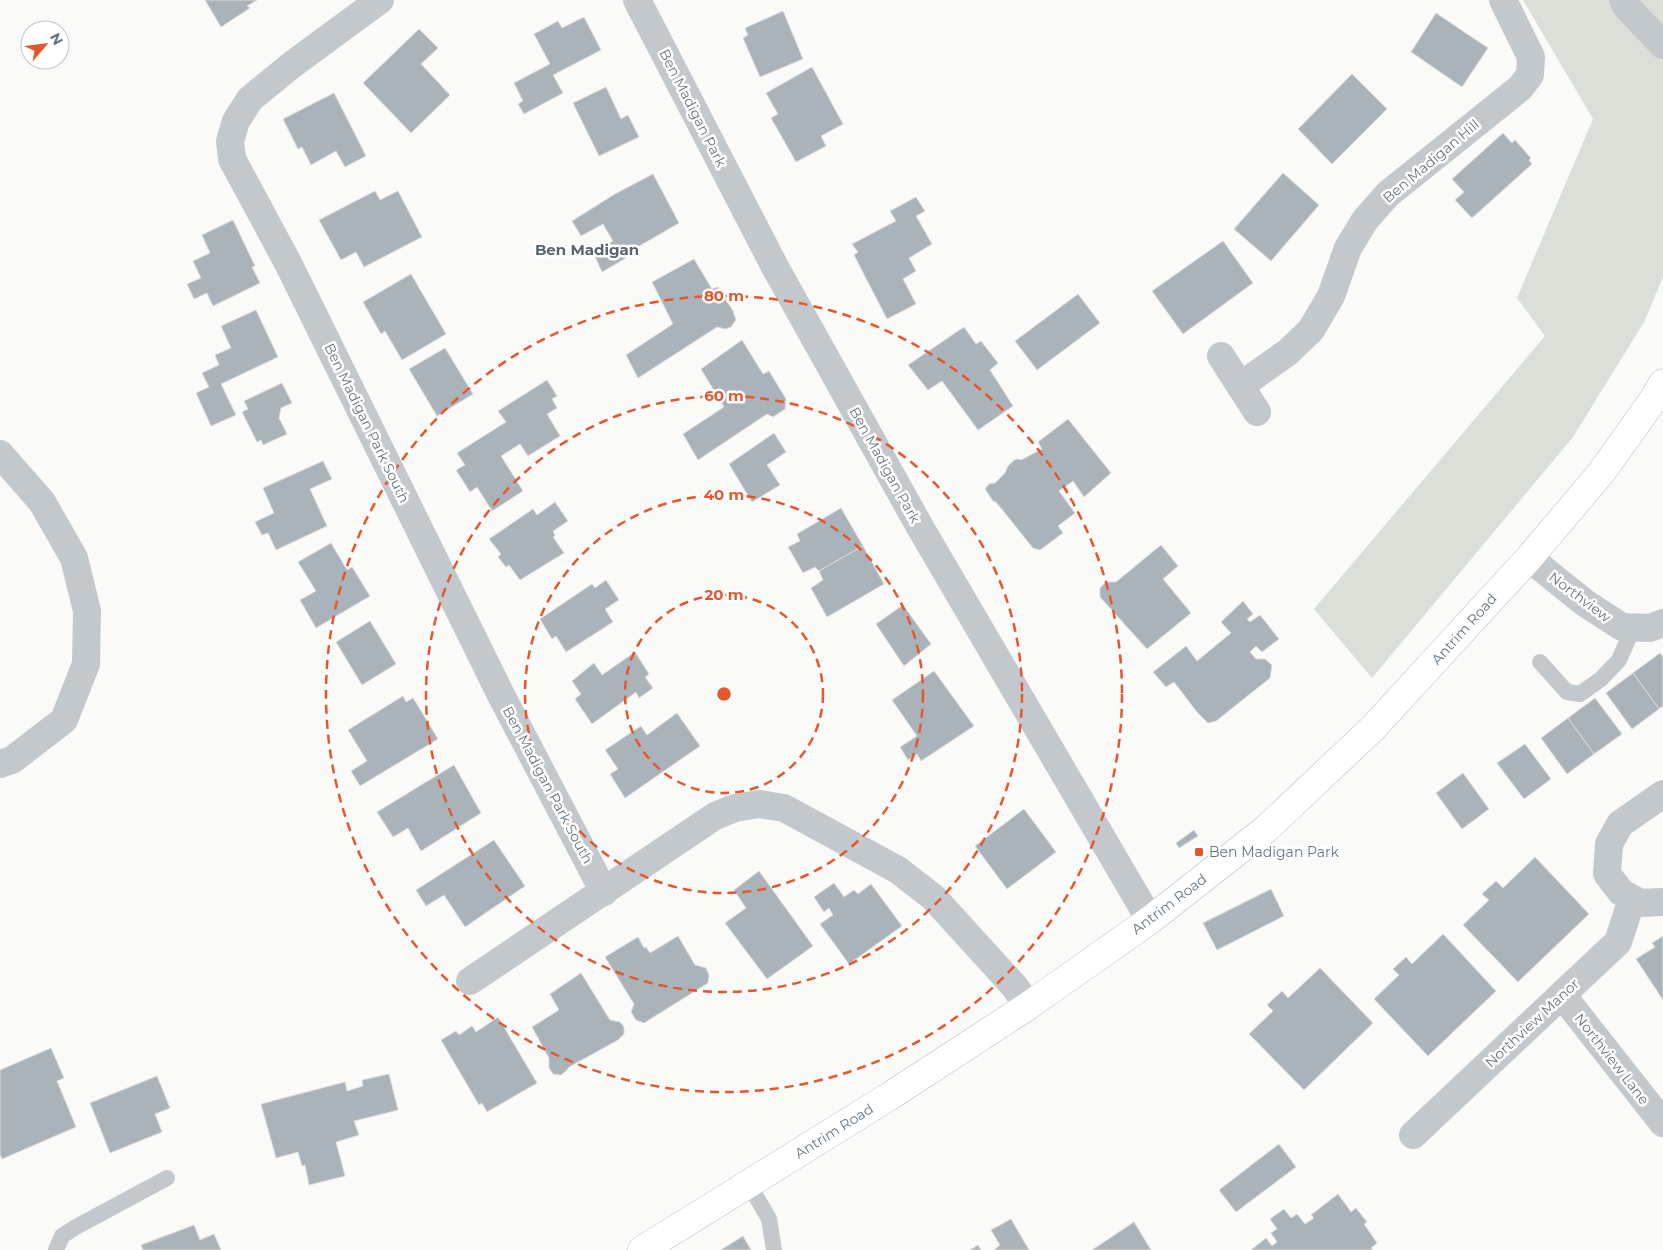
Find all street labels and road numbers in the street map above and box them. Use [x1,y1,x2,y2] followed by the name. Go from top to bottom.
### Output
[655,46,731,171] street label: Ben Madigan Park
[1379,115,1483,207] street label: Ben Madigan Hill
[320,340,414,506] street label: Ben Madigan Park South
[846,404,925,527] street label: Ben Madigan Park
[1545,568,1615,627] street label: Northview
[1427,590,1501,668] street label: Antrim Road
[499,703,597,867] street label: Ben Madigan Park South
[1128,870,1210,938] street label: Antrim Road
[1481,975,1583,1071] street label: Northview Manor
[1571,1010,1653,1108] street label: Northview Lane
[791,1100,877,1162] street label: Antrim Road

